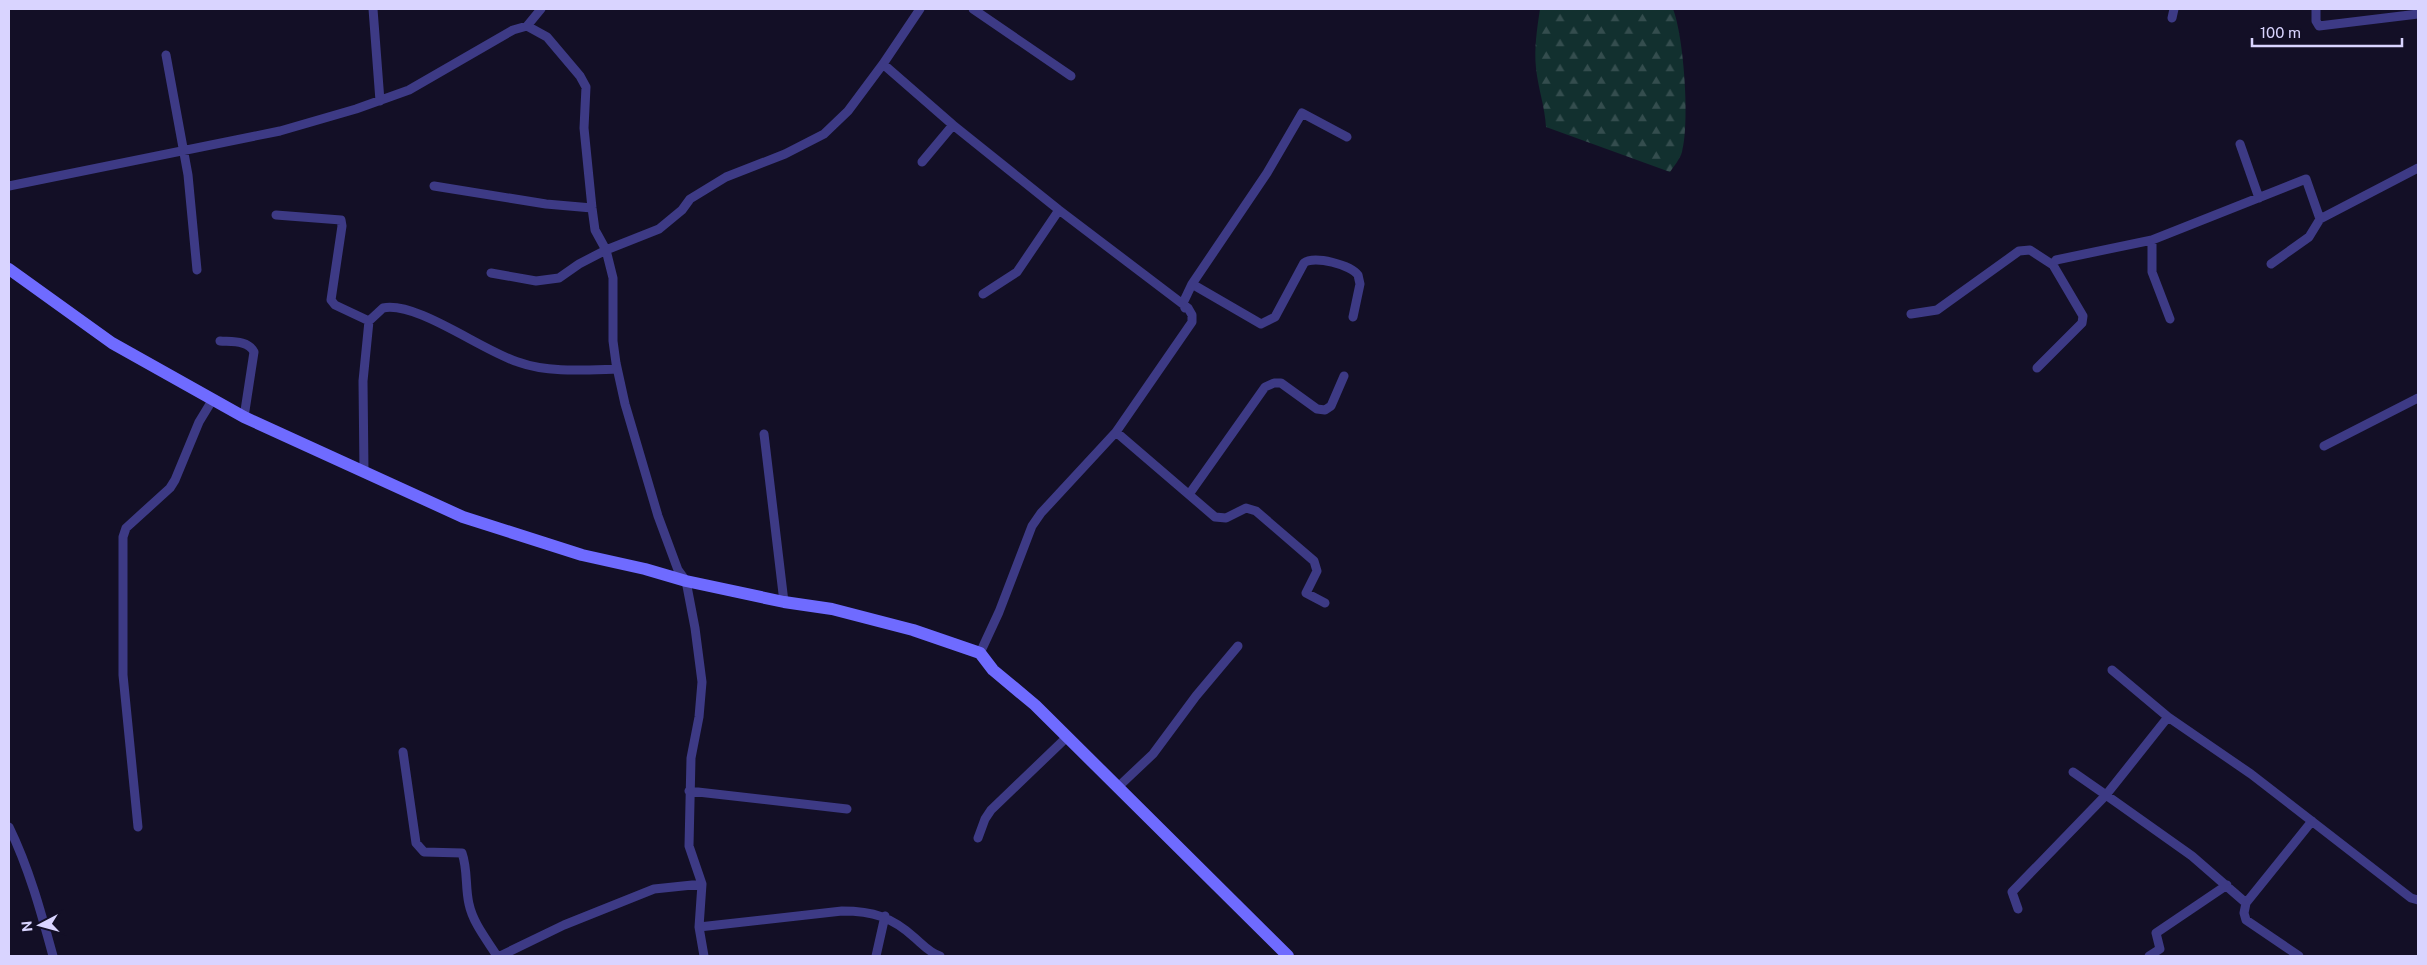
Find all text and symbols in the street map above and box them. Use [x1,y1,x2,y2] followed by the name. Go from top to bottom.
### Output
[2252,15,2402,47] scale bar
[2260,24,2301,41] text: 100 m
[15,900,65,950] north arrow
[19,920,36,933] text: N

